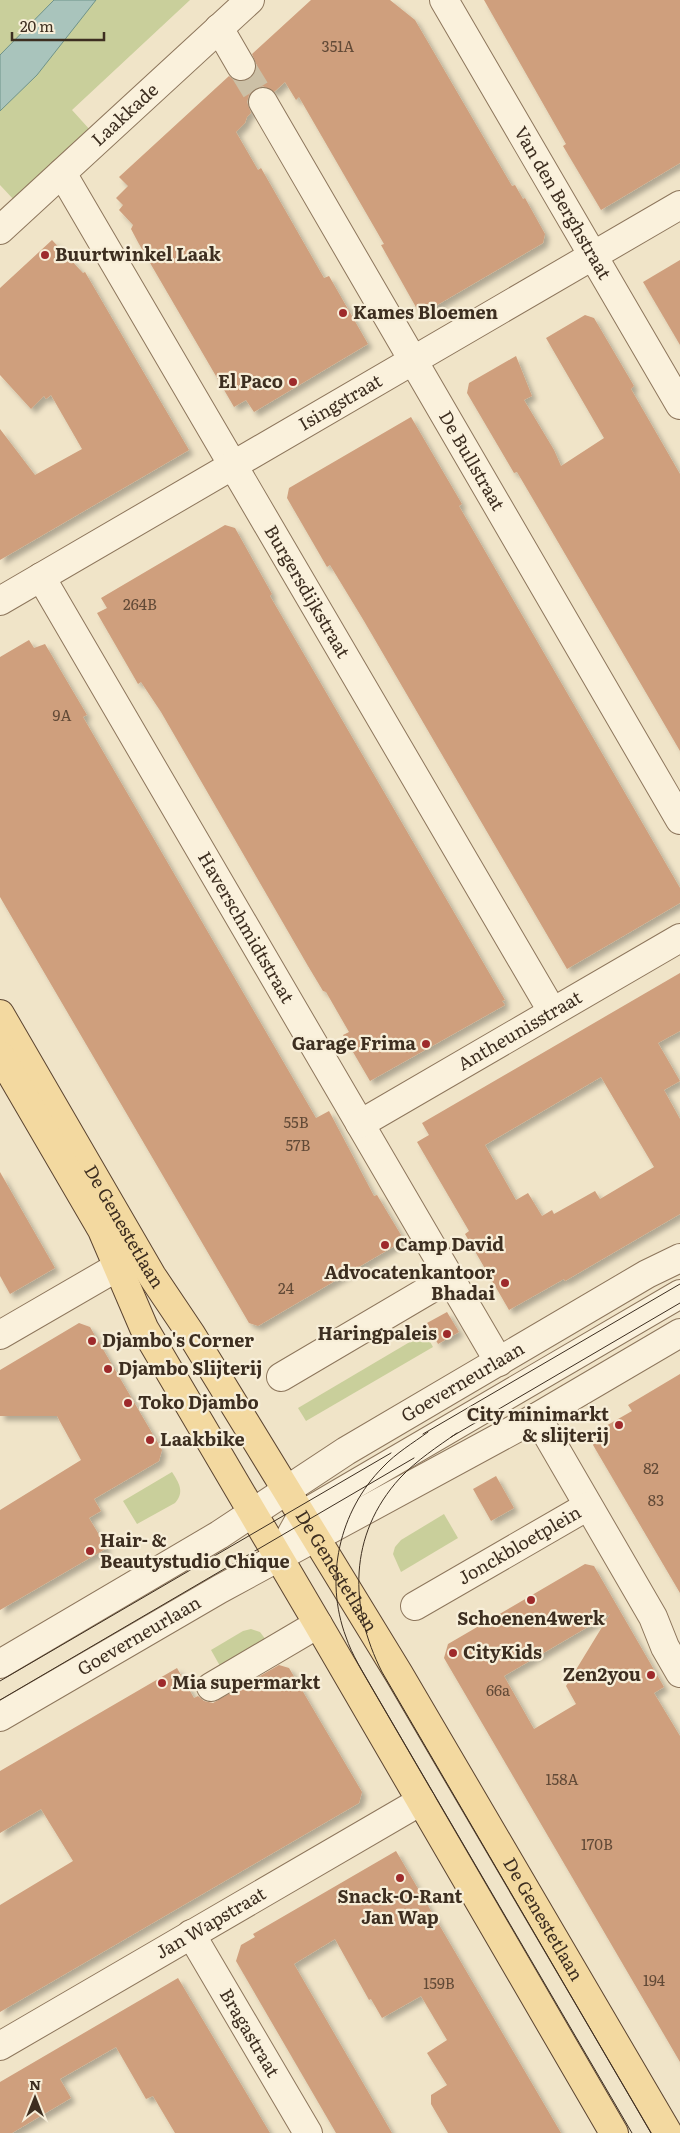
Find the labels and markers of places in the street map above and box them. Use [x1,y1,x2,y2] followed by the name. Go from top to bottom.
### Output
[55,240,222,267] place label: Buurtwinkel Laak
[39,249,51,261] marker: Buurtwinkel Laak
[353,298,499,325] place label: Kames Bloemen
[337,307,349,319] marker: Kames Bloemen
[218,367,283,394] place label: El Paco
[287,376,299,388] marker: El Paco
[292,1029,417,1056] place label: Garage Frima
[420,1038,432,1050] marker: Garage Frima
[395,1230,504,1257] place label: Camp David
[379,1239,391,1251] marker: Camp David
[324,1258,495,1306] place label: Advocatenkantoor Bhadai
[499,1277,511,1289] marker: Advocatenkantoor Bhadai
[318,1319,437,1346] place label: Haringpaleis
[102,1326,254,1353] place label: Djambo's Corner
[441,1328,453,1340] marker: Haringpaleis
[86,1335,98,1347] marker: Djambo's Corner
[118,1354,262,1381] place label: Djambo Slijterij
[102,1363,114,1375] marker: Djambo Slijterij
[138,1388,259,1415] place label: Toko Djambo
[122,1397,134,1409] marker: Toko Djambo
[467,1400,609,1448] place label: City minimarkt & slijterij
[613,1419,625,1431] marker: City minimarkt & slijterij
[160,1425,245,1452] place label: Laakbike
[144,1434,156,1446] marker: Laakbike
[100,1526,290,1574] place label: Hair- & Beautystudio Chique
[84,1545,96,1557] marker: Hair- & Beautystudio Chique
[525,1594,537,1606] marker: Schoenen4werk
[457,1604,606,1631] place label: Schoenen4werk
[463,1638,542,1665] place label: CityKids
[447,1647,459,1659] marker: CityKids
[563,1660,641,1687] place label: Zen2you
[172,1668,320,1695] place label: Mia supermarkt
[645,1669,657,1681] marker: Zen2you
[156,1677,168,1689] marker: Mia supermarkt
[394,1872,406,1884] marker: Snack-O-Rant Jan Wap
[338,1882,463,1930] place label: Snack-O-Rant Jan Wap

